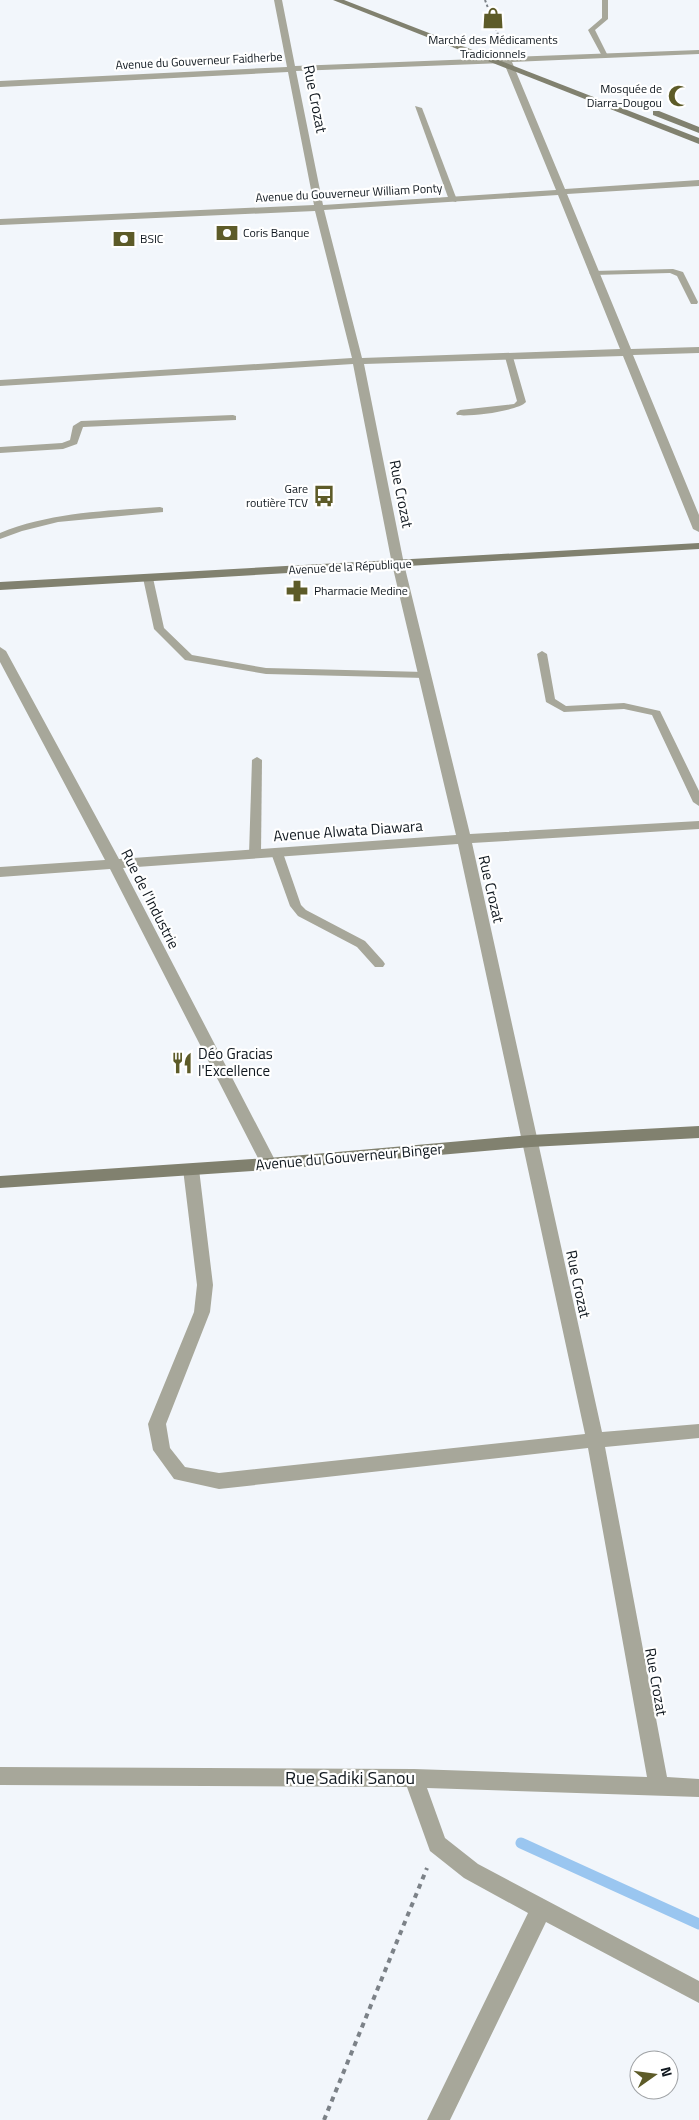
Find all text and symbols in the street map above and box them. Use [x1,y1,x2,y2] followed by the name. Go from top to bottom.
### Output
[480,5,506,31] shop icon: Marché des Médicaments Tradicionnels
[428,30,558,63] place label: Marché des Médicaments Tradicionnels
[115,47,283,74] street label: Avenue du Gouverneur Faidherbe
[298,63,333,136] street label: Rue Crozat
[587,79,662,112] place label: Mosquée de Diarra-Dougou
[666,83,692,109] mosque icon: Mosquée de Diarra-Dougou
[255,178,443,207] street label: Avenue du Gouverneur William Ponty
[214,220,240,246] bank icon: Coris Banque
[243,223,309,242] place label: Coris Banque
[111,226,137,252] bank icon: BSIC
[140,229,164,248] place label: BSIC
[384,458,419,531] street label: Rue Crozat
[246,479,308,512] place label: Gare routière TCV
[311,483,337,509] bus stop icon: Gare routière TCV
[288,554,412,579] street label: Avenue de la République
[284,578,310,604] pharmacy icon: Pharmacie Medine
[314,581,408,600] place label: Pharmacie Medine
[273,814,424,847] street label: Avenue Alwata Diawara
[115,845,186,953] street label: Rue de l'Industrie
[473,853,511,926] street label: Rue Crozat
[198,1042,273,1082] place label: Déo Gracias l'Excellence
[169,1050,195,1076] restaurant icon: Déo Gracias l'Excellence
[255,1137,443,1176] street label: Avenue du Gouverneur Binger
[560,1248,597,1321] street label: Rue Crozat
[639,1646,674,1718] street label: Rue Crozat
[285,1764,415,1791] street label: Rue Sadiki Sanou
[629,2050,679,2100] north arrow
[656,2064,678,2079] text: N

